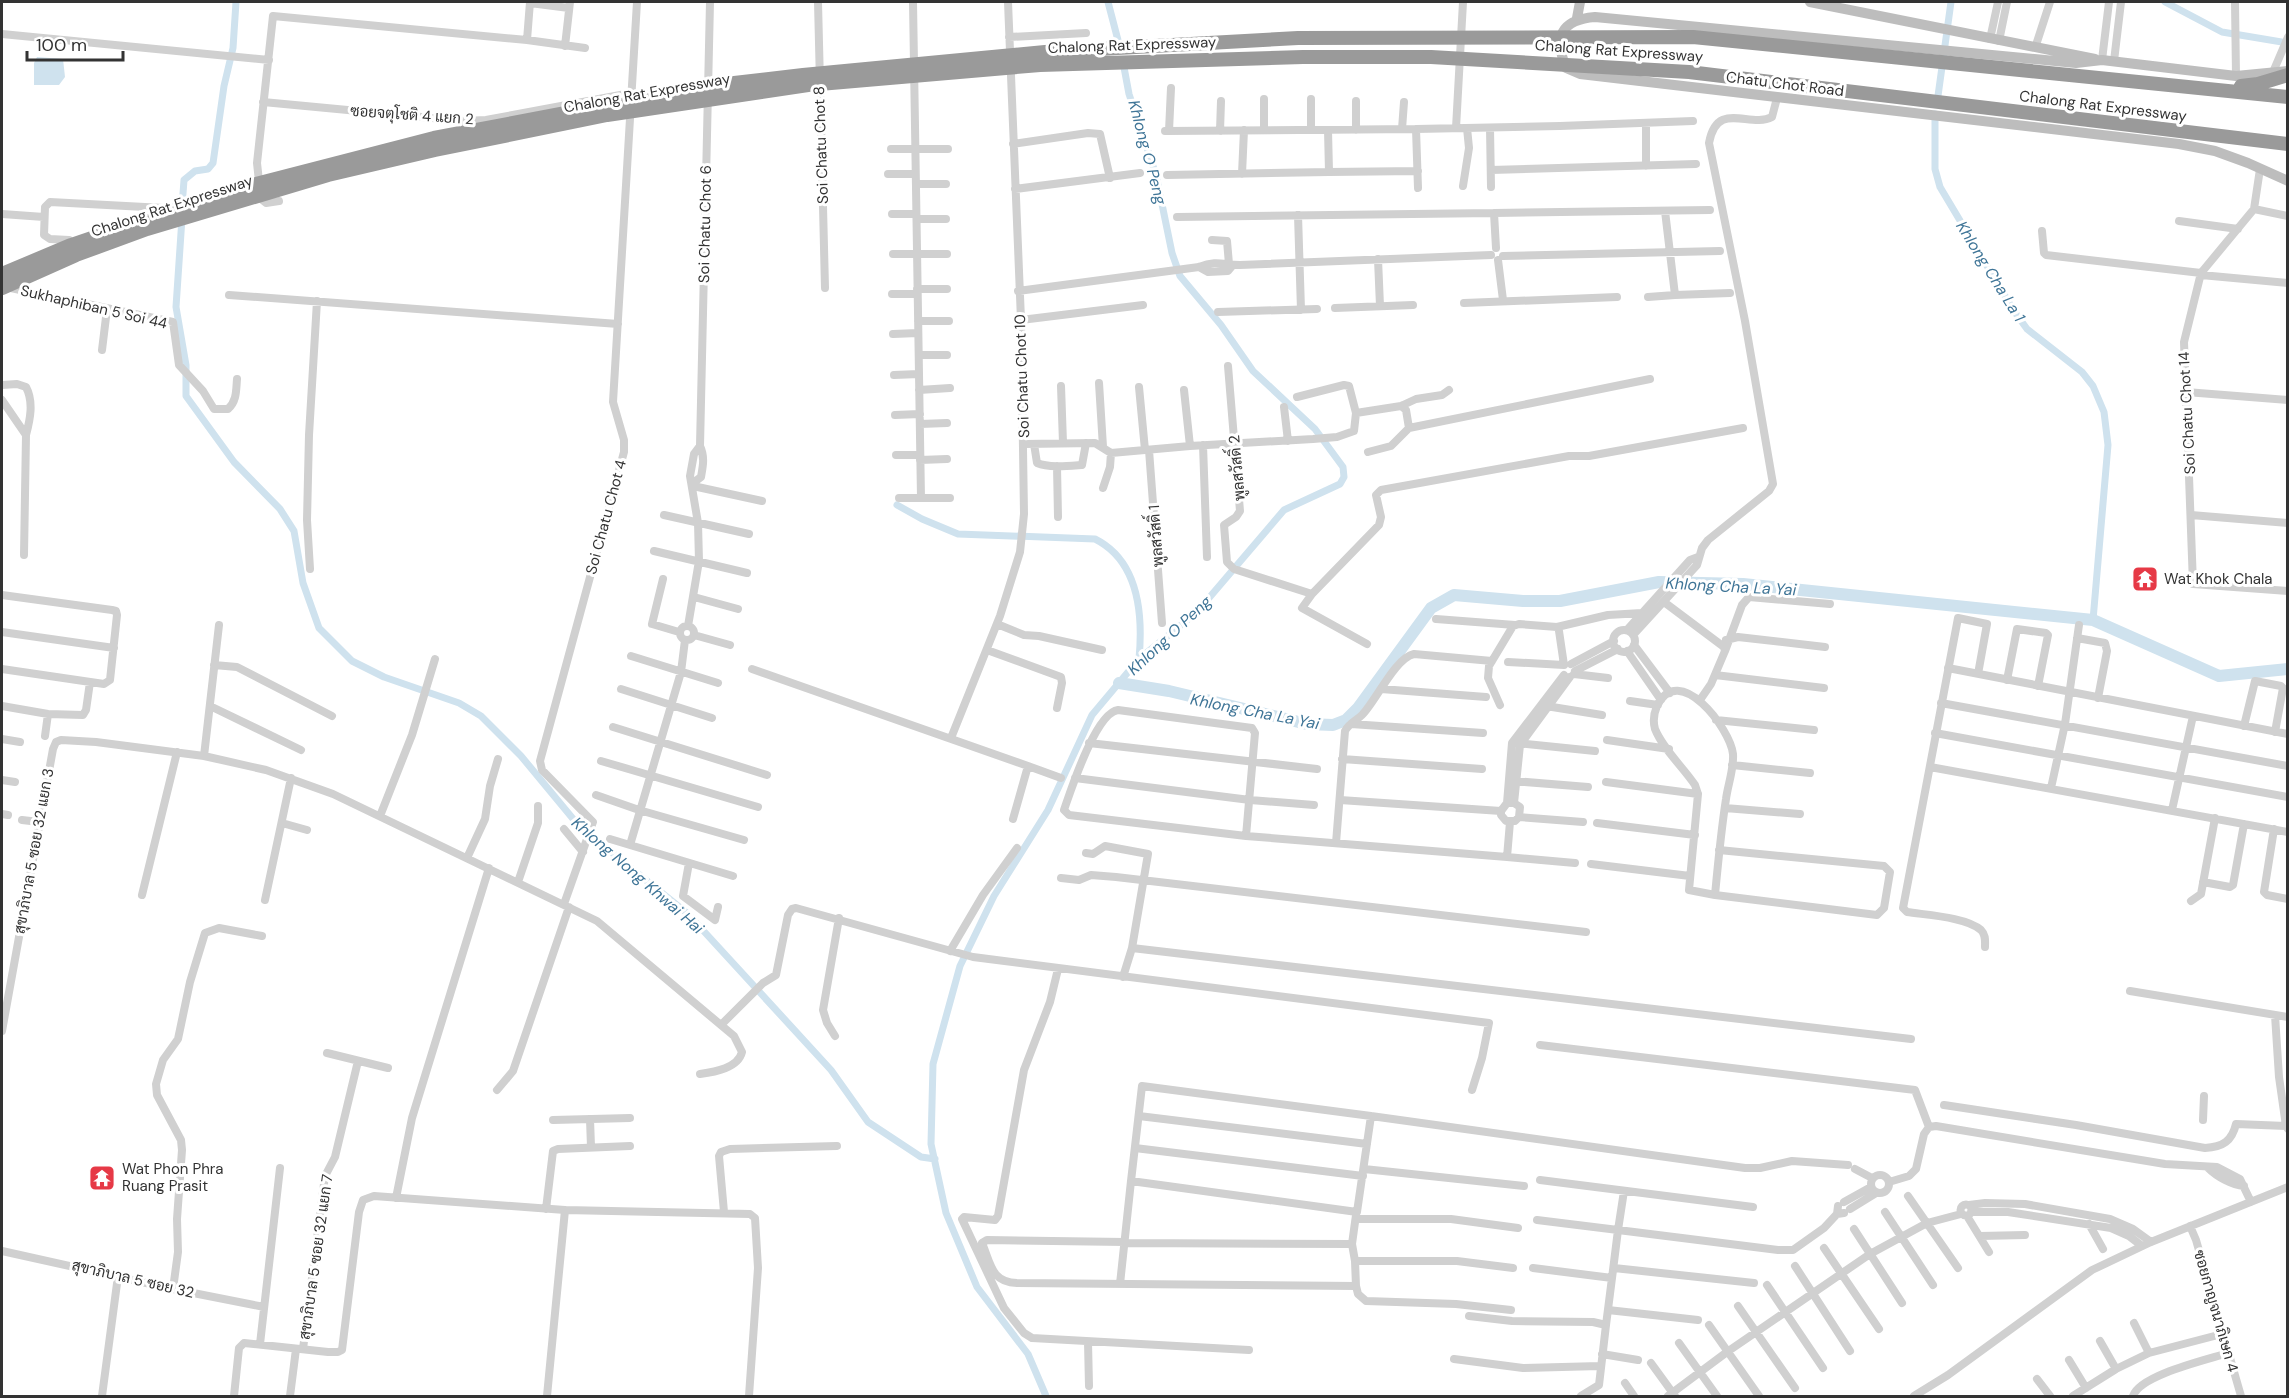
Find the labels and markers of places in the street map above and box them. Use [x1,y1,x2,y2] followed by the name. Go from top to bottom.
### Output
[2130,564,2160,594] temple icon: Wat Khok Chala
[2164,569,2272,589] place label: Wat Khok Chala
[122,1159,223,1196] place label: Wat Phon Phra Ruang Prasit
[87,1163,117,1193] temple icon: Wat Phon Phra Ruang Prasit

